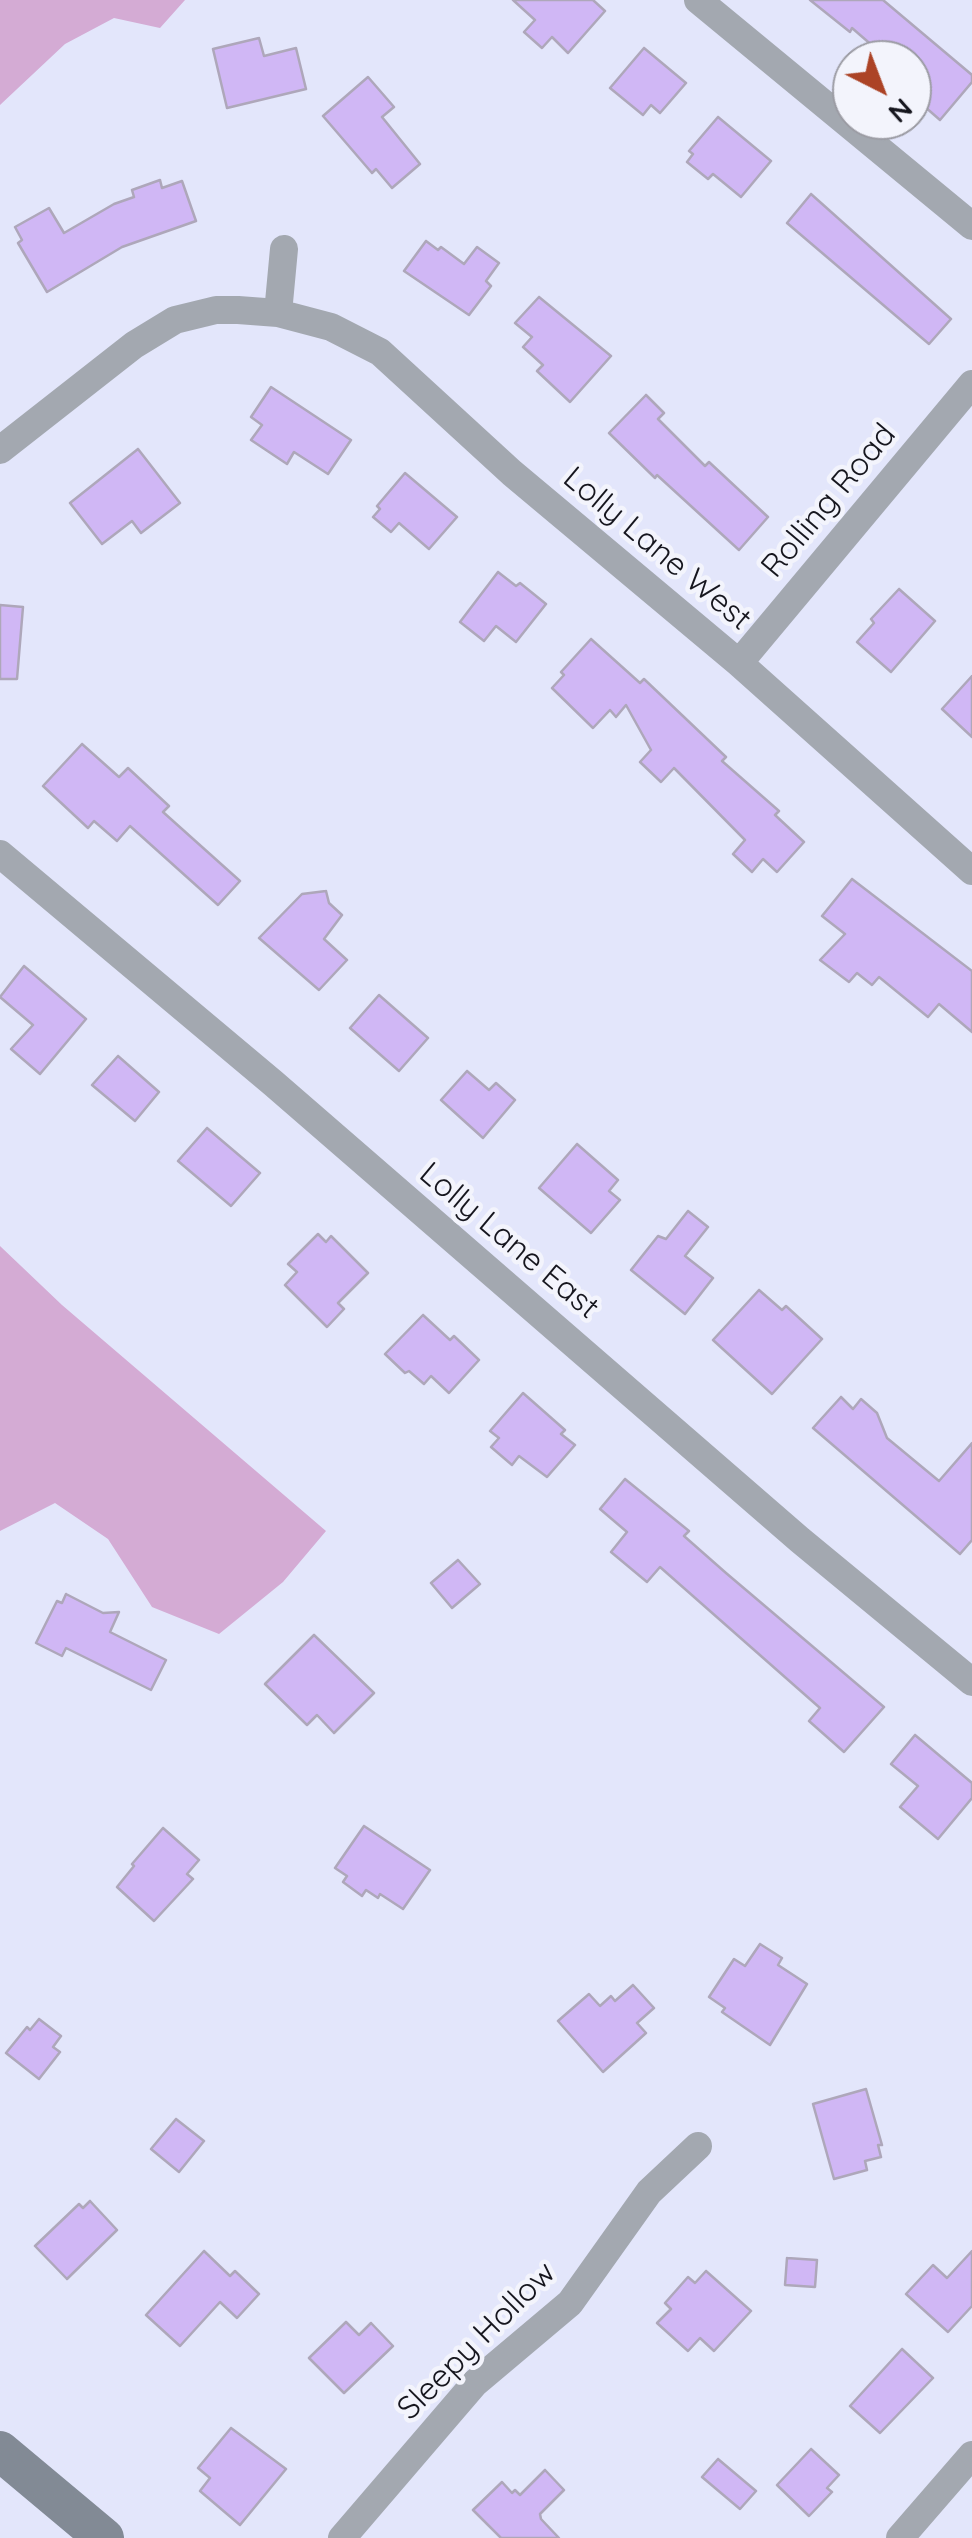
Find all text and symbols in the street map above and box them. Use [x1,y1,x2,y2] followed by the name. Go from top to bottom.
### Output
[832,40,932,140] north arrow
[882,91,920,131] text: N
[754,416,904,586] street label: Rolling Road
[555,459,759,639] street label: Lolly Lane West
[411,1155,607,1327] street label: Lolly Lane East
[390,2254,564,2428] street label: Sleepy Hollow

